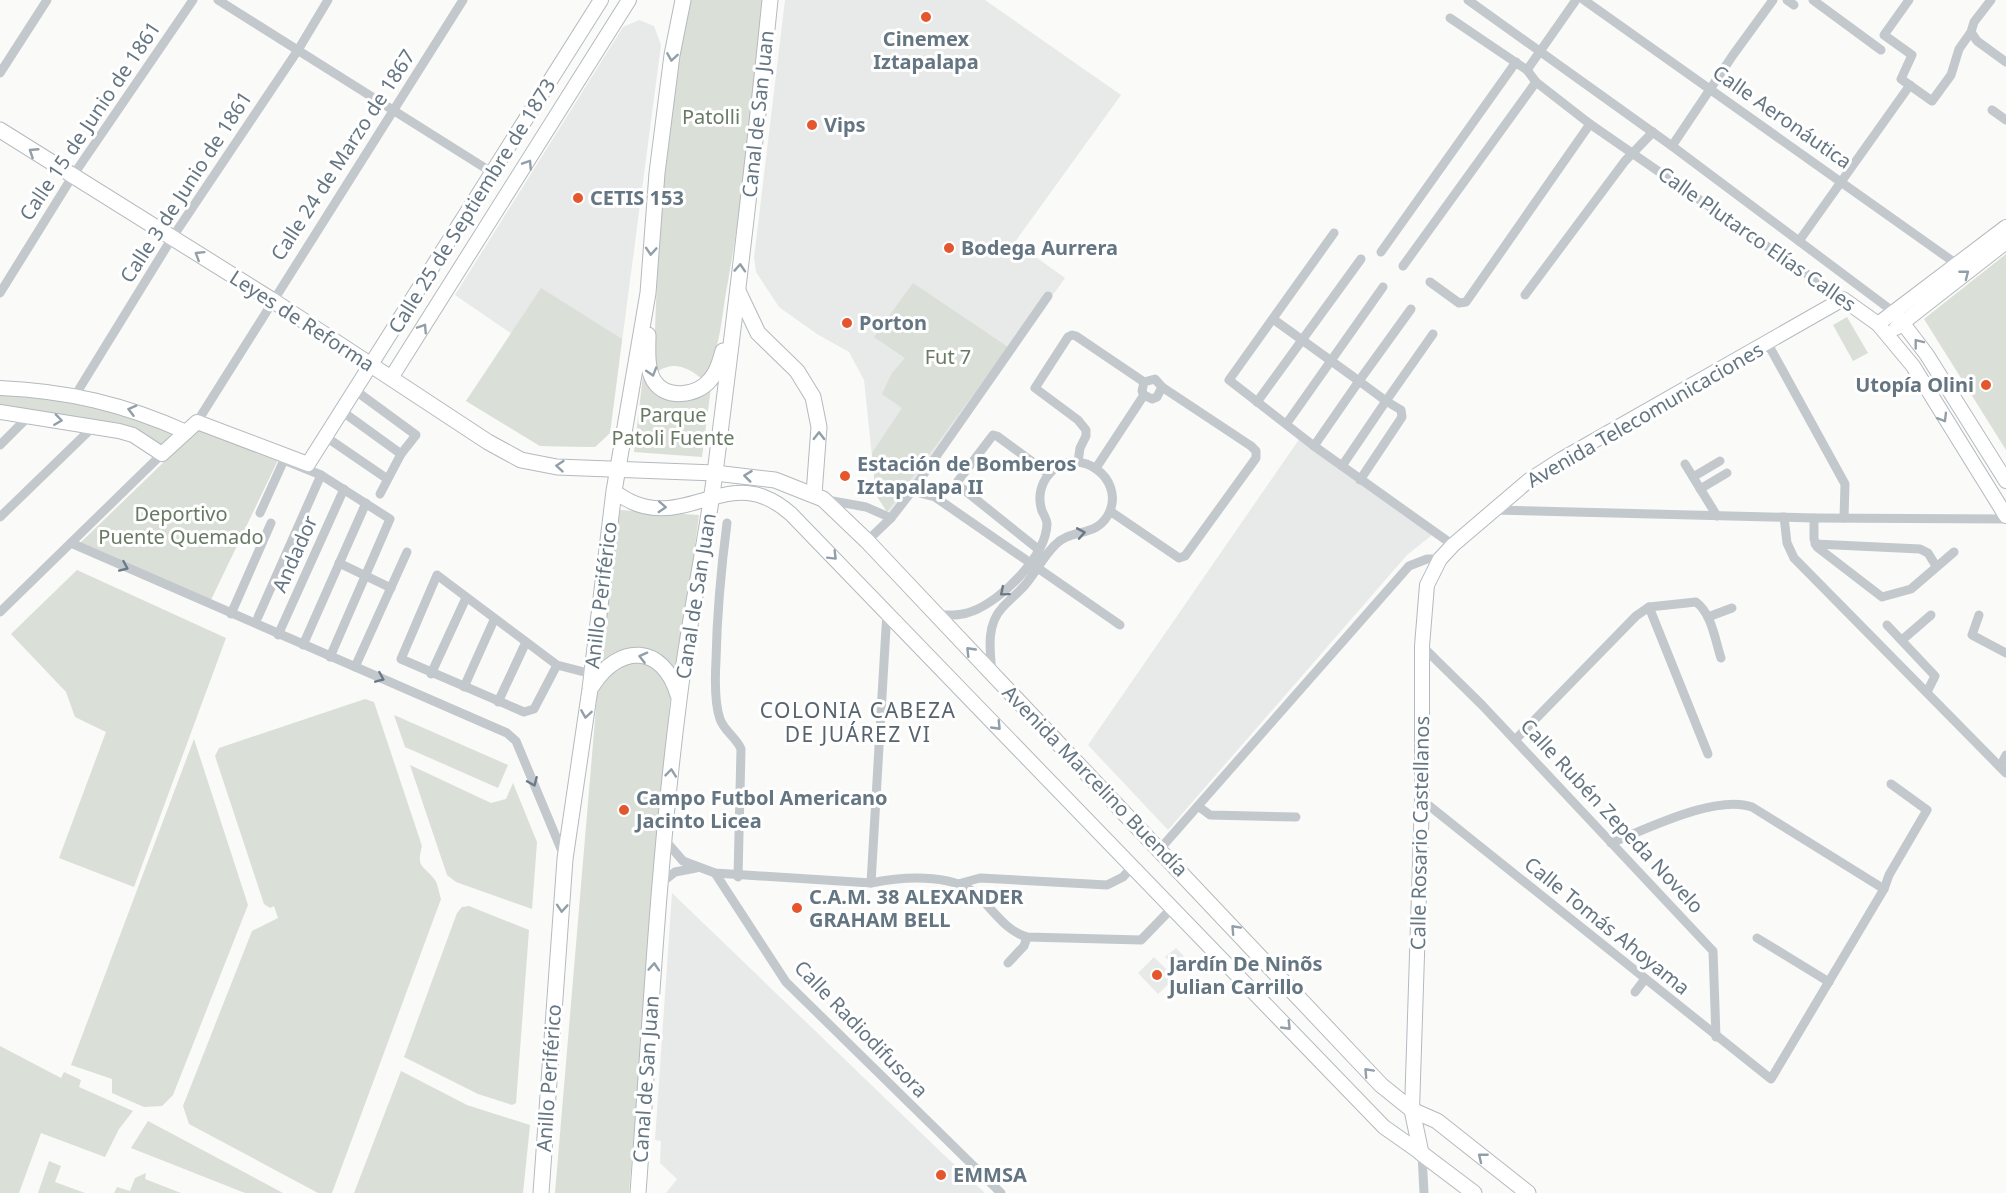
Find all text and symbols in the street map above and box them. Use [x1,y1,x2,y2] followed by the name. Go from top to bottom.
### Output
[919,10,933,24] marker: Cinemex Iztapalapa
[13,16,166,226] street label: Calle 15 de Junio de 1861
[873,25,979,75] place label: Cinemex Iztapalapa
[735,29,780,199] street label: Canal de San Juan
[264,44,421,265] street label: Calle 24 de Marzo de 1867
[667,53,679,62] one-way arrow
[1707,59,1857,175] street label: Calle Aeronáutica
[382,73,561,338] street label: Calle 25 de Septiembre de 1873
[113,86,258,288] street label: Calle 3 de Junio de 1861
[682,103,740,130] park label: Patolli
[824,111,866,138] place label: Vips
[805,118,819,132] marker: Vips
[29,148,40,159] one-way arrow
[520,160,532,170] one-way arrow
[1653,160,1862,317] street label: Calle Plutarco Elías Calles
[590,184,684,211] place label: CETIS 153
[571,191,585,205] marker: CETIS 153
[961,234,1118,261] place label: Bodega Aurrera
[942,241,956,255] marker: Bodega Aurrera
[645,247,658,256] one-way arrow
[195,250,205,262] one-way arrow
[733,263,746,272] one-way arrow
[225,264,380,377] street label: Leyes de Reforma
[1958,271,1969,282] one-way arrow
[859,309,927,336] place label: Porton
[840,316,854,330] marker: Porton
[416,324,427,335] one-way arrow
[1521,336,1768,494] street label: Avenida Telecomunicaciones
[1914,339,1925,350] one-way arrow
[925,343,971,370] park label: Fut 7
[645,366,657,377] one-way arrow
[1855,371,1974,398] place label: Utopía Olini
[1979,378,1993,392] marker: Utopía Olini
[611,401,735,451] park label: Parque Patoli Fuente
[127,404,137,417] one-way arrow
[1936,412,1948,422] one-way arrow
[53,414,62,426] one-way arrow
[812,432,825,441] one-way arrow
[857,450,1077,500] place label: Estación de Bomberos Iztapalapa II
[555,460,564,473] one-way arrow
[838,469,852,483] marker: Estación de Bomberos Iztapalapa II
[743,470,752,482] one-way arrow
[98,500,264,550] park label: Deportivo Puente Quemado
[657,501,666,514] one-way arrow
[266,511,323,596] street label: Andador
[669,511,722,681] street label: Canal de San Juan
[578,520,623,670] street label: Anillo Periférico
[1076,528,1086,540] one-way arrow
[825,548,836,559] one-way arrow
[117,560,128,572] one-way arrow
[1000,584,1011,595] one-way arrow
[967,647,978,658] one-way arrow
[638,652,648,665] one-way arrow
[373,671,384,683] one-way arrow
[997,679,1194,882] street label: Avenida Marcelino Buendía
[760,696,956,748] district label: COLONIA CABEZA DE JUÁREZ VI
[581,710,593,719] one-way arrow
[1515,712,1710,919] street label: Calle Rubén Zepeda Novelo
[1404,716,1435,950] street label: Calle Rosario Castellanos
[990,719,1001,730] one-way arrow
[664,768,677,777] one-way arrow
[526,776,538,787] one-way arrow
[634,784,888,834] place label: Campo Futbol Americano Jacinto Licea
[617,803,631,817] marker: Campo Futbol Americano Jacinto Licea
[1519,850,1696,1001] street label: Calle Tomás Ahoyama
[809,883,1024,933] place label: C.A.M. 38 ALEXANDER GRAHAM BELL
[790,901,804,915] marker: C.A.M. 38 ALEXANDER GRAHAM BELL
[556,903,569,912] one-way arrow
[1231,925,1242,936] one-way arrow
[1167,950,1323,1000] place label: Jardín De Ninõs Julian Carrillo
[789,954,934,1103] street label: Calle Radiodifusora
[647,963,660,972] one-way arrow
[1150,968,1164,982] marker: Jardín De Ninõs Julian Carrillo
[626,994,665,1164] street label: Canal de San Juan
[530,1003,567,1153] street label: Anillo Periférico
[1279,1018,1290,1029] one-way arrow
[1364,1068,1375,1078] one-way arrow
[1478,1153,1489,1164] one-way arrow
[953,1161,1027,1188] place label: EMMSA
[934,1168,948,1182] marker: EMMSA

